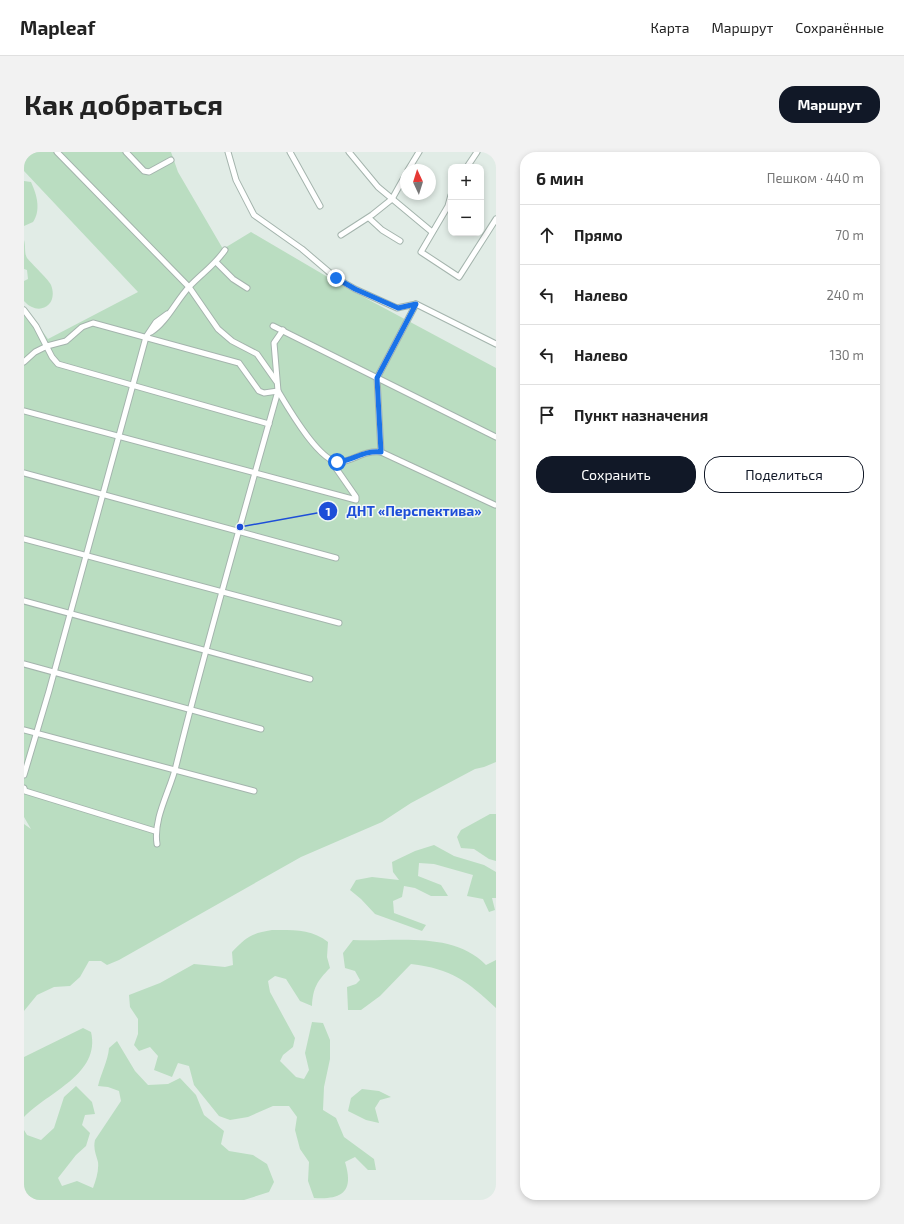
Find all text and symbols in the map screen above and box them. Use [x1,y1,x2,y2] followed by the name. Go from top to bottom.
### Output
[20,16,95,39] text: Mapleaf
[651,19,689,36] text: Карта
[711,19,773,36] text: Маршрут
[795,19,884,36] text: Сохранённые
[779,86,880,123] button: Маршрут
[24,87,223,121] text: Как добраться
[400,164,436,200] north arrow
[448,164,484,236] map controls
[448,164,484,200] button: +
[536,168,584,188] text: 6 мин
[767,170,864,186] text: Пешком · 440 m
[448,200,484,236] button: −
[536,224,558,246] icon: ahead
[574,226,623,244] text: Прямо
[835,227,864,243] text: 70 m
[327,269,345,287] route end
[536,284,558,306] icon: left
[574,286,628,304] text: Налево
[827,287,864,303] text: 240 m
[536,344,558,366] icon: left
[574,346,628,364] text: Налево
[829,347,864,363] text: 130 m
[536,404,558,426] icon: arrive
[574,406,708,424] text: Пункт назначения
[328,453,346,471] route start
[536,456,696,493] button: Сохранить
[704,456,864,493] button: Поделиться
[318,498,490,524] callout: ДНТ «Перспектива»
[346,502,482,519] text: ДНТ «Перспектива»
[325,504,331,518] text: 1

